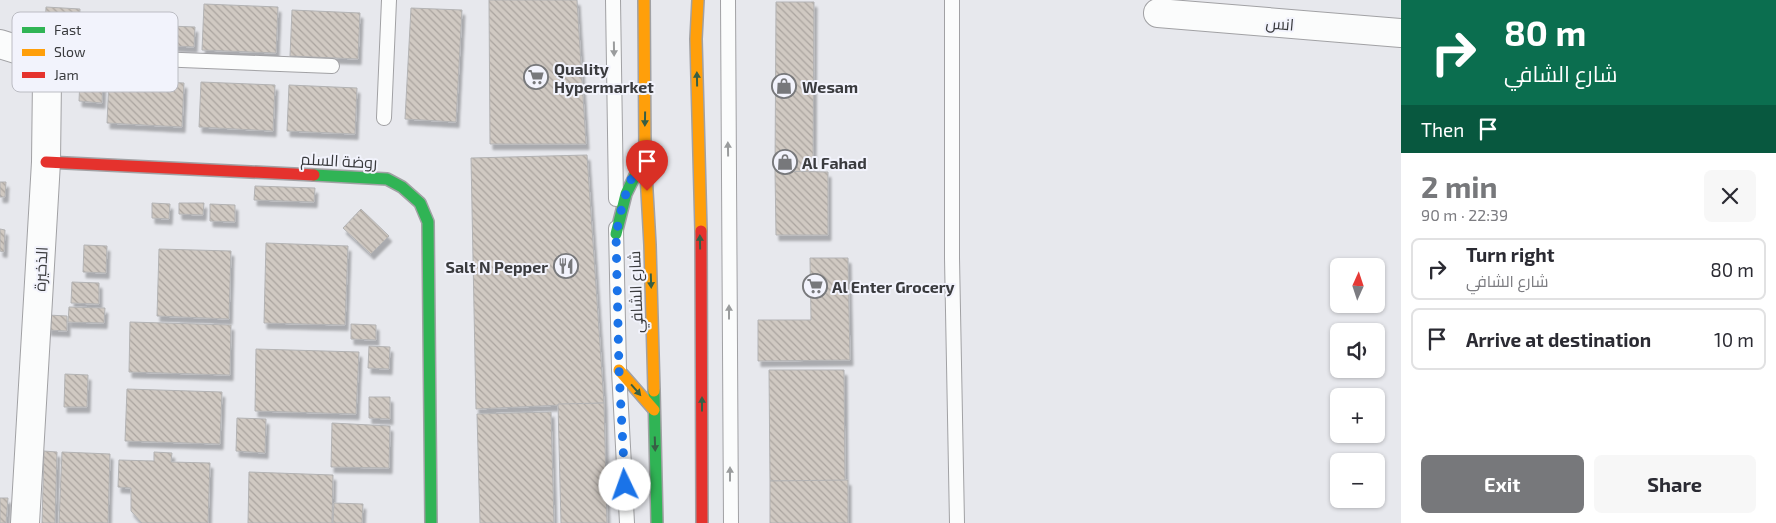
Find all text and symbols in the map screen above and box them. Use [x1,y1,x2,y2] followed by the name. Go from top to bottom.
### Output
[1504,11,1586,53] text: 80 m
[12,12,178,92] legend
[1265,12,1295,36] street label: انس
[1421,20,1486,85] icon: right
[54,21,81,38] text: Fast
[610,41,618,57] one-way arrow
[54,43,86,60] text: Slow
[554,59,654,97] place label: Quality Hypermarket
[1504,60,1617,86] text: شارع الشافي
[523,64,549,90] supermarket icon: Quality Hypermarket
[54,66,79,83] text: Jam
[693,71,701,87] one-way arrow
[771,73,797,99] shop icon: Wesam
[802,77,858,96] place label: Wesam
[641,111,649,127] one-way arrow
[1474,115,1502,143] icon: arrive
[1421,118,1464,141] text: Then
[626,140,668,191] pin
[724,141,732,157] one-way arrow
[633,147,661,175] icon: arrive
[300,149,378,174] street label: روضة السلم
[772,149,798,175] shop icon: Al Fahad
[802,153,867,172] place label: Al Fahad
[1421,168,1498,204] text: 2 min
[1704,170,1756,222] button: close
[1421,205,1508,224] text: 90 m · 22:39
[696,234,704,250] one-way arrow
[1466,243,1554,266] text: Turn right
[29,246,52,292] street label: الذخيرة
[624,250,651,334] street label: شارع الشافي
[553,253,579,279] restaurant icon: Salt N Pepper
[1423,255,1451,283] icon: right
[446,257,548,276] place label: Salt N Pepper
[1330,258,1385,312] north arrow
[1330,258,1385,508] map controls
[1710,258,1754,281] text: 80 m
[1466,271,1548,290] text: شارع الشافي
[647,273,655,289] one-way arrow
[802,273,828,299] supermarket icon: Al Enter Grocery
[832,277,955,297] place label: Al Enter Grocery
[725,304,733,320] one-way arrow
[1330,323,1385,378] button: sound
[1423,325,1451,353] icon: arrive
[1466,328,1651,351] text: Arrive at destination
[1714,328,1754,351] text: 10 m
[631,383,642,396] one-way arrow
[1330,388,1385,443] button: +
[697,396,705,412] one-way arrow
[651,436,659,452] one-way arrow
[1330,453,1385,508] button: −
[1421,455,1584,513] button: Exit
[1594,455,1756,513] button: Share
[598,458,650,510] position arrow
[726,466,734,482] one-way arrow

